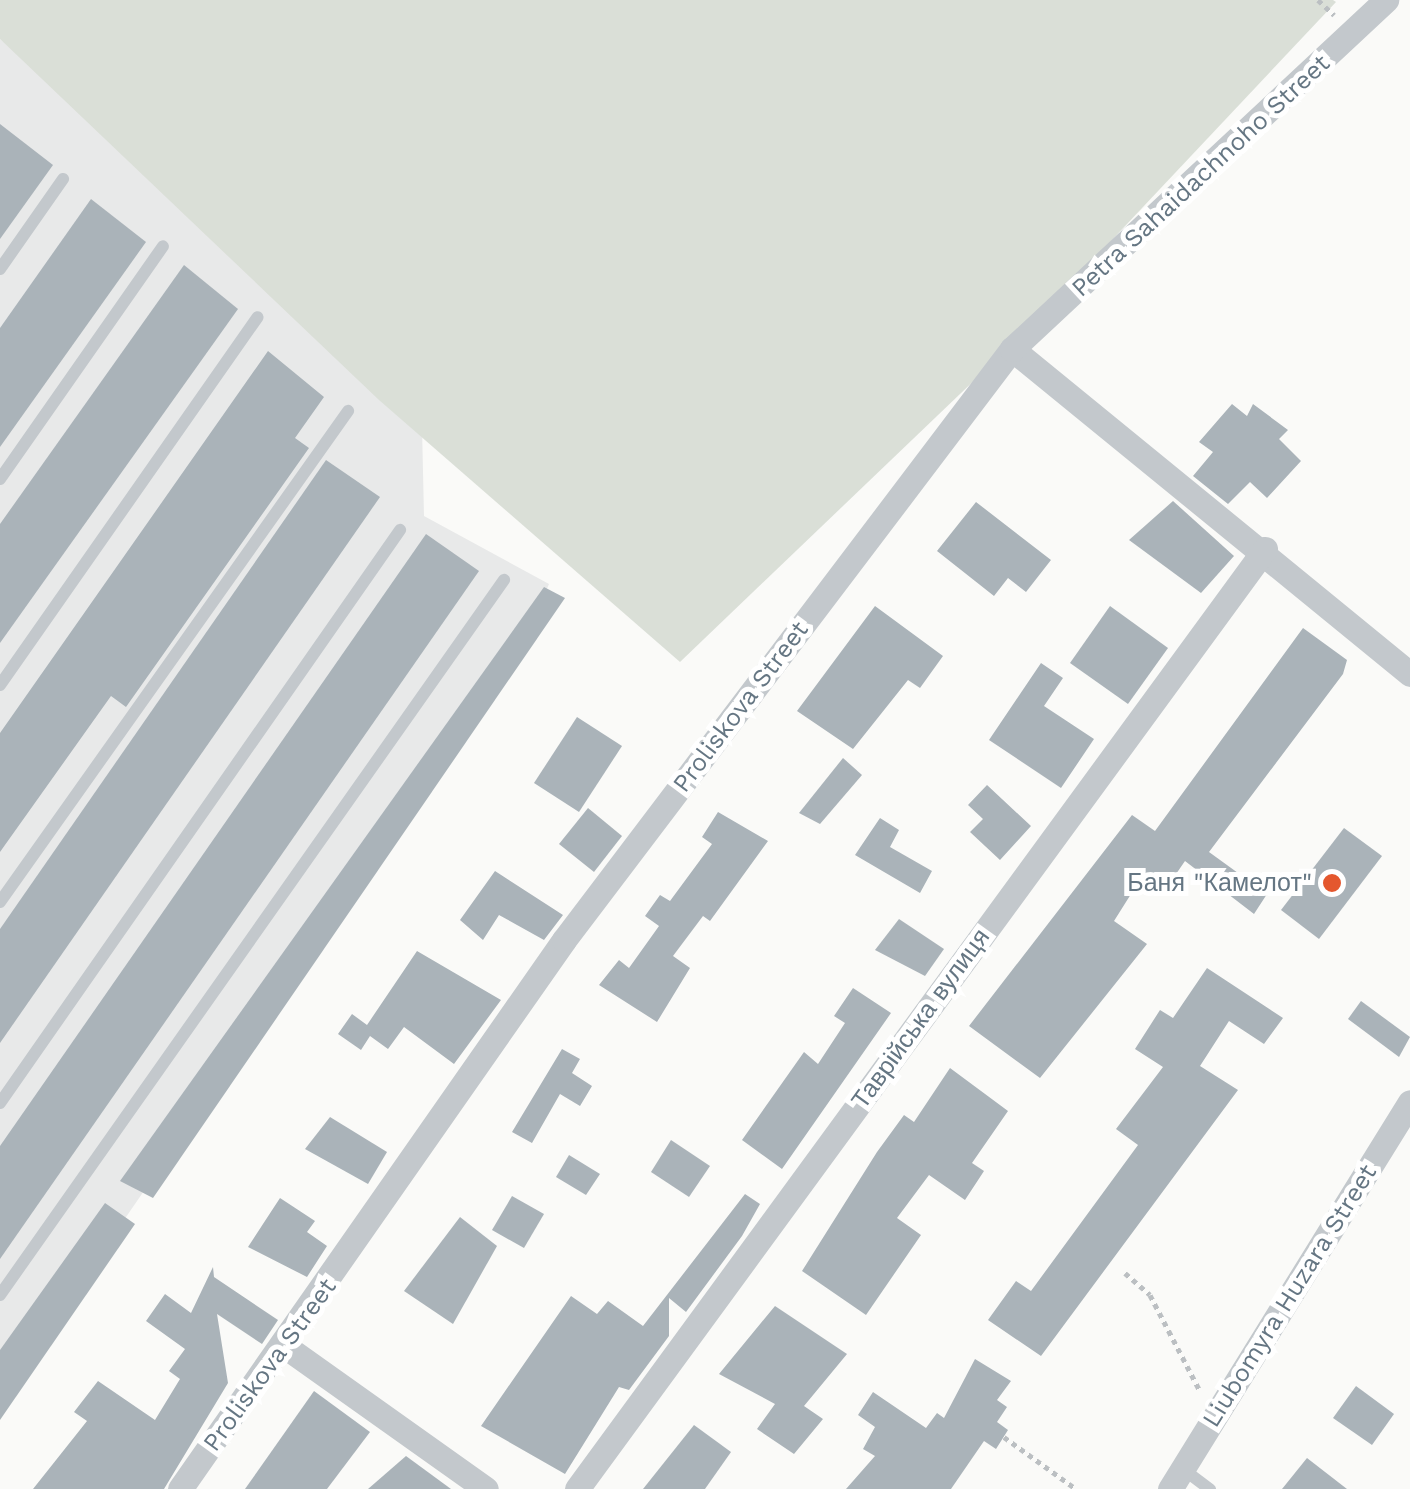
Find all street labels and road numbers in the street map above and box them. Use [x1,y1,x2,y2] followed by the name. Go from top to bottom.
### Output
[1066,48,1336,304] street label: Petra Sahaidachnoho Street
[667,615,815,799] street label: Proliskova Street
[846,923,996,1115] street label: Таврійська вулиця
[1196,1159,1384,1433] street label: Liubomyra Huzara Street
[197,1273,343,1457] street label: Proliskova Street

